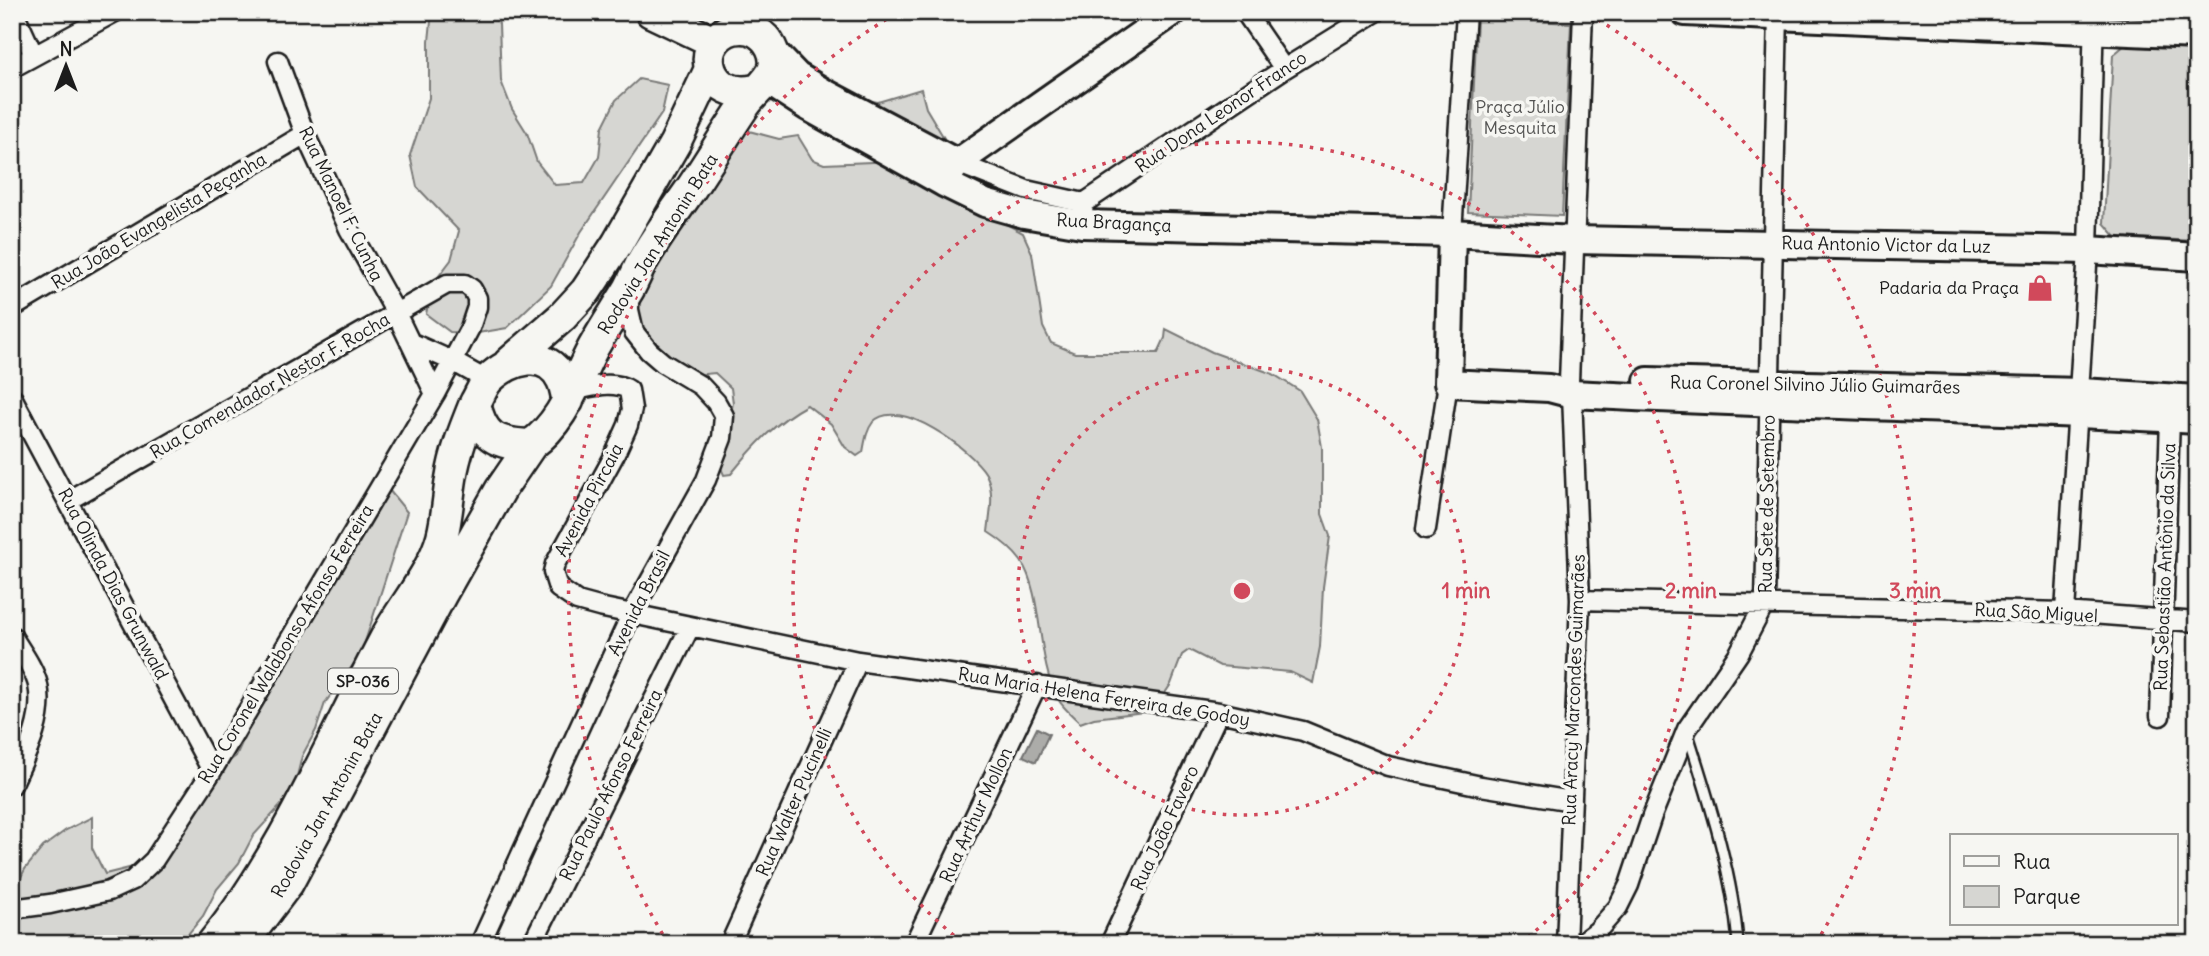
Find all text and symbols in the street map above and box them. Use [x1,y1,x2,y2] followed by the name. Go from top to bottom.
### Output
[32,32,102,102] north arrow
[59,37,73,61] text: N
[1131,46,1311,178] street label: Rua Dona Leonor Franco
[1475,95,1565,139] park label: Praça Júlio Mesquita
[294,123,389,285] street label: Rua Manoel F. Cunha
[47,147,270,294] street label: Rua João Evangelista Peçanha
[592,149,723,338] street label: Rodovia Jan Antonin Bata
[1056,208,1172,237] street label: Rua Bragança
[1781,231,1991,258] street label: Rua Antonio Victor da Luz
[2025,273,2055,303] shop icon: Padaria da Praça
[1879,276,2019,299] place label: Padaria da Praça
[146,307,394,464] street label: Rua Comendador Nestor F. Rocha
[1670,370,1960,399] street label: Rua Coronel Silvino Júlio Guimarães
[1753,414,1780,594] street label: Rua Sete de Setembro
[549,439,628,560] street label: Avenida Pircaia
[2149,443,2180,691] street label: Rua Sebastião Antônio da Silva
[53,484,174,684] street label: Rua Olinda Dias Grunwald
[193,500,378,788] street label: Rua Coronel Walabonso Afonso Ferreira
[602,546,675,659] street label: Avenida Brasil
[1557,554,1590,826] street label: Rua Aracy Marcondes Guimarães
[1442,577,1490,604] text: 1 min
[1665,577,1717,604] text: 2 min
[1889,577,1941,604] text: 3 min
[1230,579,1254,603] centre of rings
[1974,598,2098,627] street label: Rua São Miguel
[956,662,1252,731] street label: Rua Maria Helena Ferreira de Godoy
[328,668,398,694] road number: SP-036
[554,685,667,884] street label: Rua Paulo Afonso Ferreira
[266,708,387,902] street label: Rodovia Jan Antonin Bata
[750,724,837,880] street label: Rua Walter Pucinelli
[934,743,1017,886] street label: Rua Arthur Mollon
[1125,762,1204,894] street label: Rua João Favero
[1950,834,2178,925] legend
[2013,848,2050,875] text: Rua
[2013,883,2081,910] text: Parque

